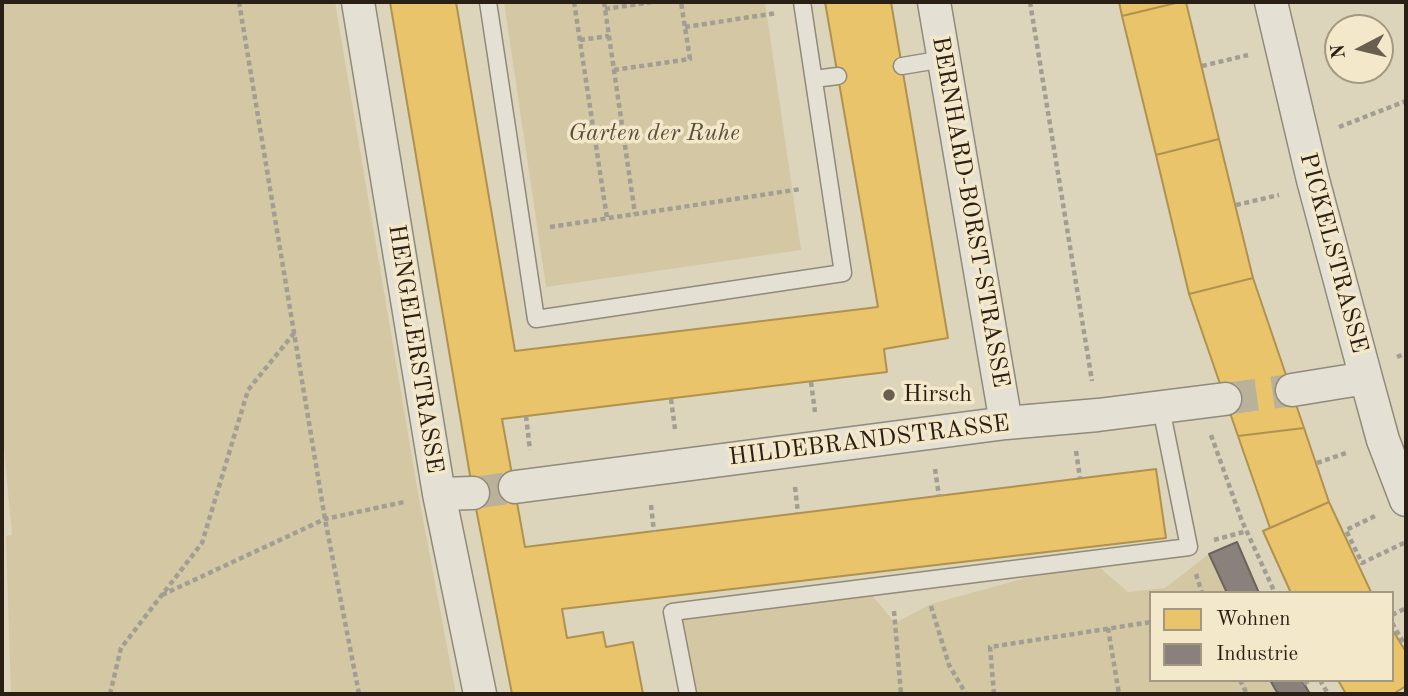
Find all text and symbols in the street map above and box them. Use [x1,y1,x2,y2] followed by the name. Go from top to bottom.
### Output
[1324,14,1394,84] north arrow
[925,34,1015,390] street label: BERNHARD-BORST-STRASSE
[1329,43,1350,60] text: N
[568,120,740,148] park label: Garten der Ruhe
[1292,150,1374,356] street label: PICKELSTRASSE
[381,223,449,475] street label: HENGELERSTRASSE
[903,381,972,409] place label: Hirsch
[881,387,897,403] marker: Hirsch
[727,409,1011,473] street label: HILDEBRANDSTRASSE
[1149,591,1394,682] legend
[1216,609,1291,630] text: Wohnen
[1216,644,1298,665] text: Industrie

